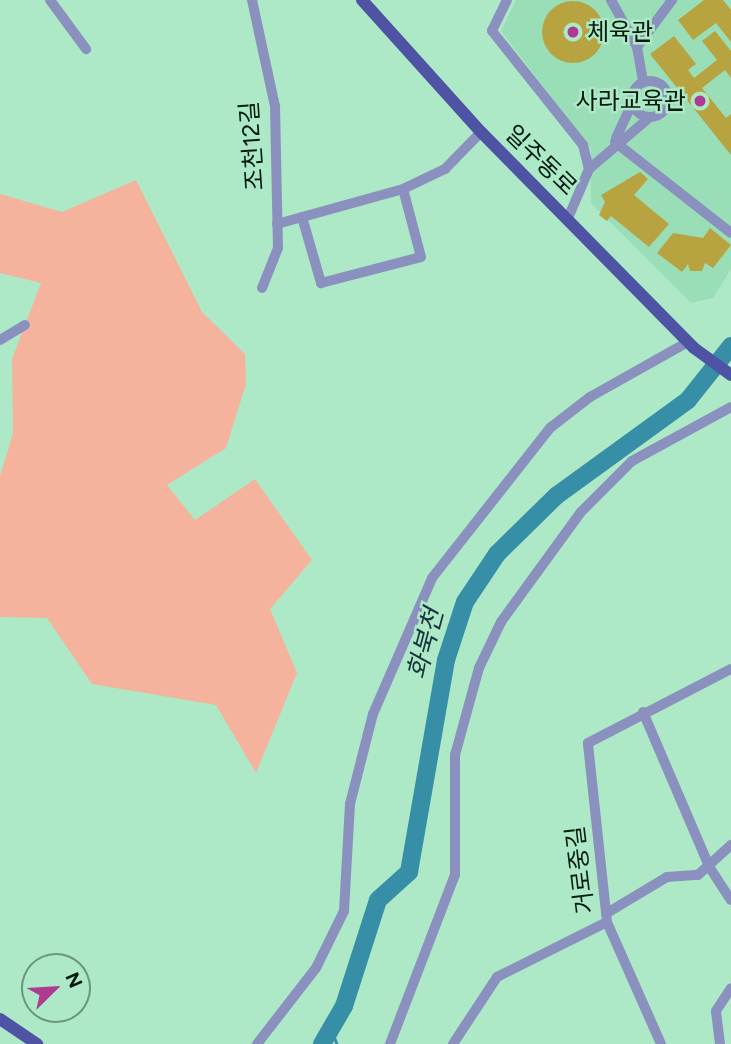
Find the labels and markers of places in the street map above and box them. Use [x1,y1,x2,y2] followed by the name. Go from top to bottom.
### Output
[587,18,653,46] place label: 체육관
[565,24,581,40] marker: 체육관
[576,87,686,115] place label: 사라교육관
[692,93,708,109] marker: 사라교육관

